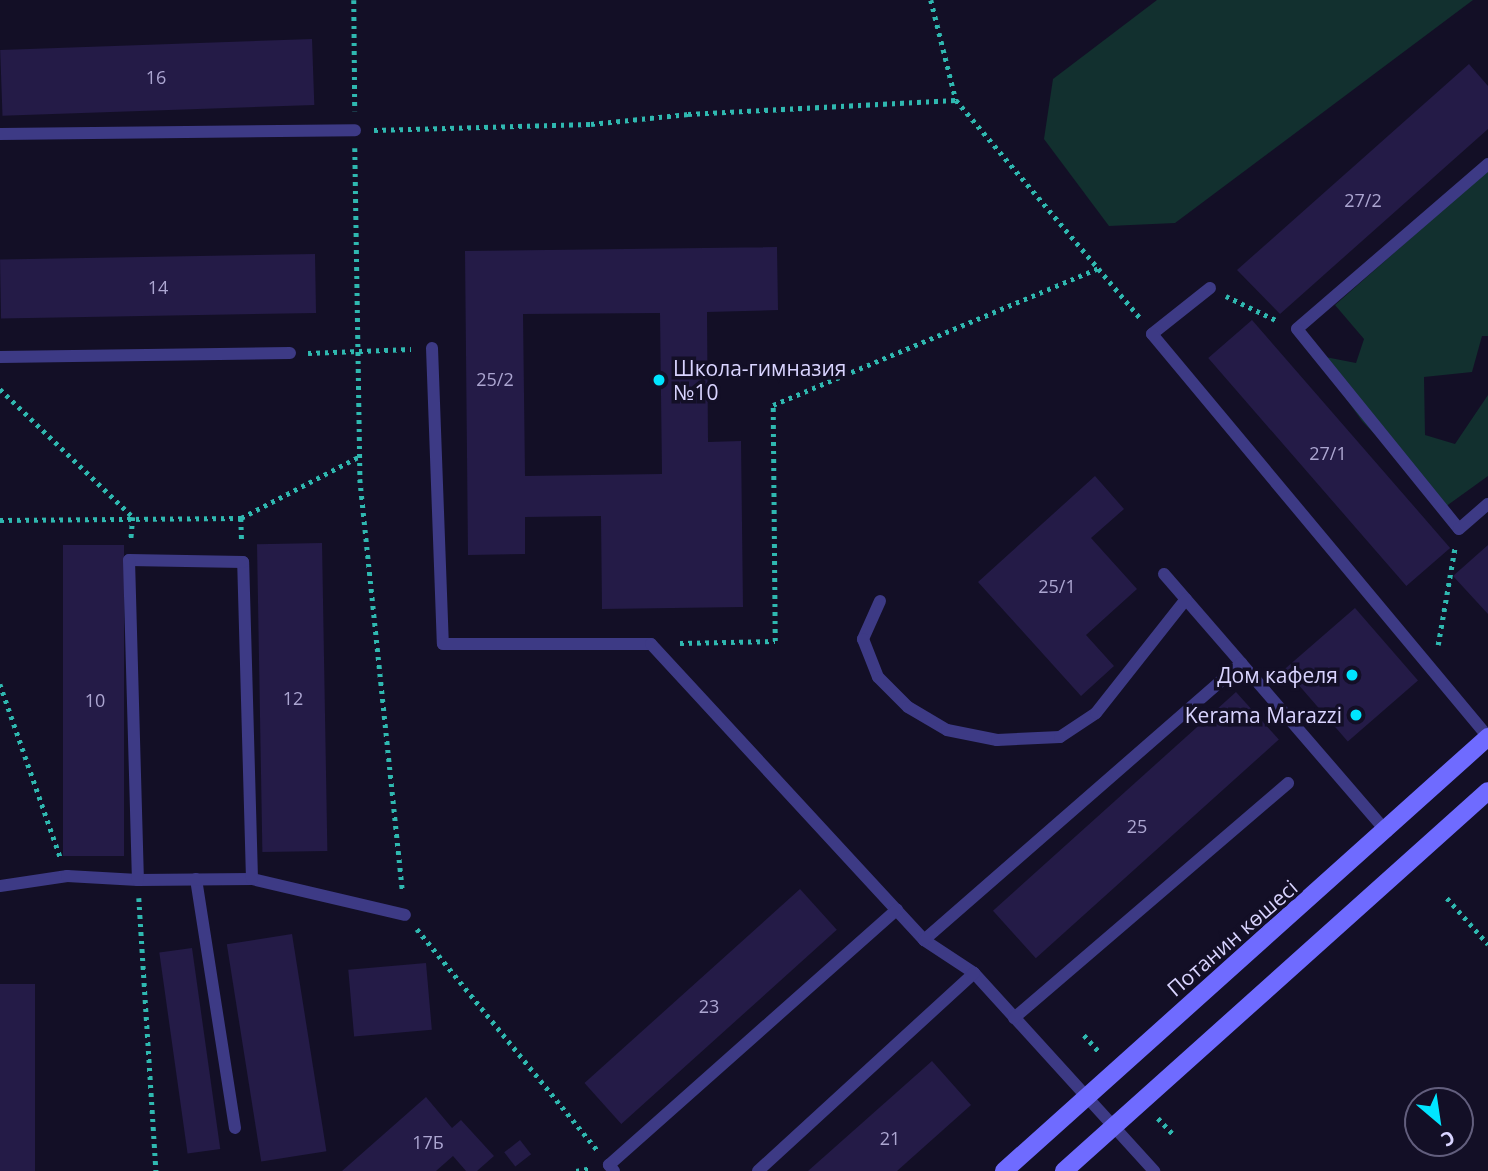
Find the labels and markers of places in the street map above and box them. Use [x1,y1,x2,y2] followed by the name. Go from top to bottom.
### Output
[673,355,846,405] place label: Школа-гимназия №10
[651,372,667,388] marker: Школа-гимназия №10
[1217,662,1338,688] place label: Дом кафеля
[1344,667,1360,683] marker: Дом кафеля
[1185,702,1342,728] place label: Kerama Marazzi
[1348,707,1364,723] marker: Kerama Marazzi

